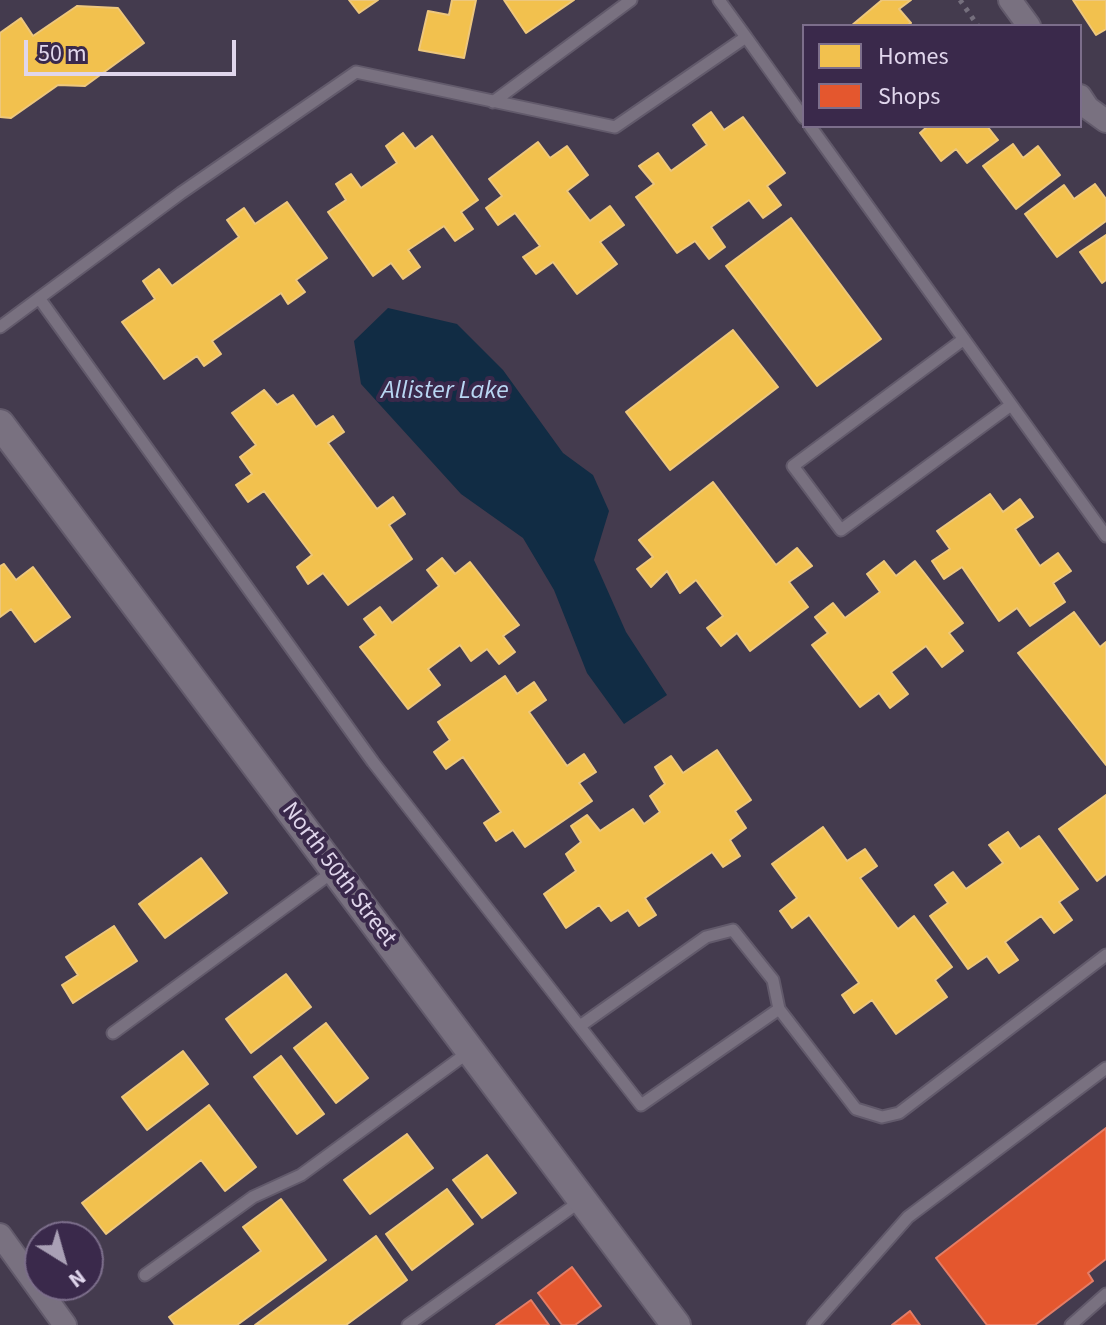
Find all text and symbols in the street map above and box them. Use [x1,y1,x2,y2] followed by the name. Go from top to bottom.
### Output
[28,24,240,74] scale bar
[802,24,1082,128] legend
[38,36,87,71] text: 50 m
[878,39,949,74] text: Homes
[878,79,940,114] text: Shops
[381,376,509,408] water label: Allister Lake
[275,797,401,953] street label: North 50th Street
[24,1221,104,1301] north arrow
[62,1261,93,1296] text: N

